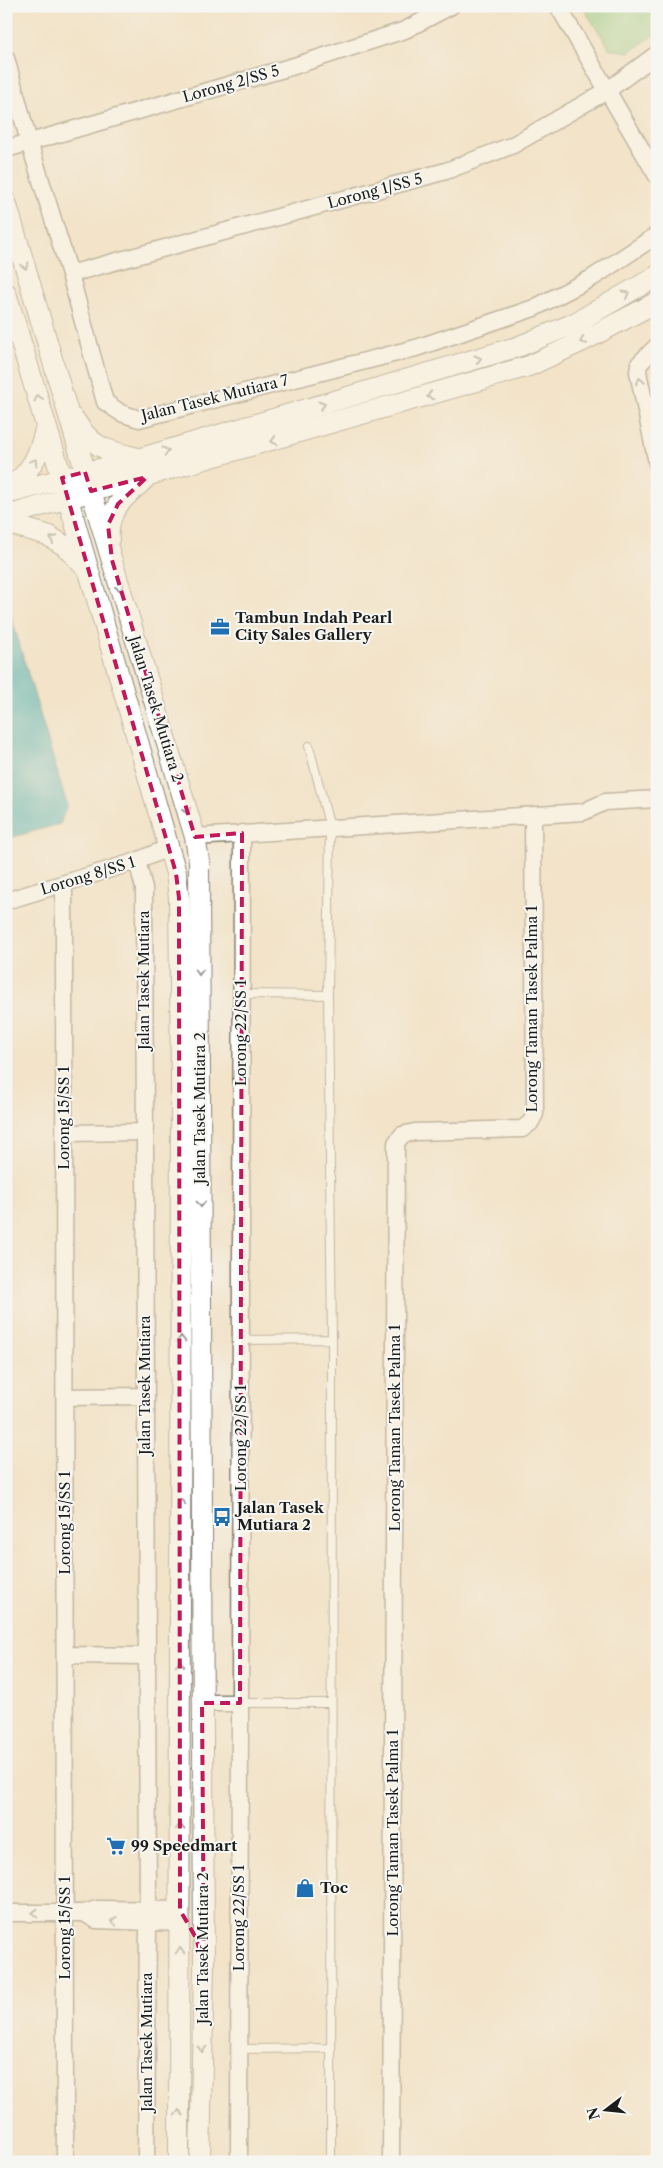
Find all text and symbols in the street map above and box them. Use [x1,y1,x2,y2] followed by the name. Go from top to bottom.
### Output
[180,61,281,106] street label: Lorong 2/SS 5
[325,169,424,212] street label: Lorong 1/SS 5
[19,261,29,269] one-way arrow
[621,290,630,300] one-way arrow
[579,335,588,345] one-way arrow
[473,354,481,364] one-way arrow
[138,370,291,425] street label: Jalan Tasek Mutiara 7
[635,377,645,386] one-way arrow
[426,390,435,400] one-way arrow
[33,395,43,403] one-way arrow
[317,400,326,410] one-way arrow
[270,435,278,445] one-way arrow
[162,446,170,456] one-way arrow
[27,459,37,468] one-way arrow
[49,535,58,545] one-way arrow
[114,583,124,592] one-way arrow
[235,608,392,644] place label: Tambun Indah Pearl City Sales Gallery
[209,616,231,638] office icon: Tambun Indah Pearl City Sales Gallery
[125,632,188,784] street label: Jalan Tasek Mutiara 2
[182,806,192,814] one-way arrow
[38,852,138,899] street label: Lorong 8/SS 1
[522,905,541,1112] street label: Lorong Taman Tasek Palma 1
[134,910,153,1052] street label: Jalan Tasek Mutiara
[194,968,204,976] one-way arrow
[231,979,250,1086] street label: Lorong 22/SS 1
[190,1032,209,1186] street label: Jalan Tasek Mutiara 2
[54,1065,73,1170] street label: Lorong 15/SS 1
[195,1200,206,1208] one-way arrow
[135,1315,154,1457] street label: Jalan Tasek Mutiara
[385,1324,404,1531] street label: Lorong Taman Tasek Palma 1
[176,1335,186,1342] one-way arrow
[231,1384,250,1491] street label: Lorong 22/SS 1
[55,1470,74,1575] street label: Lorong 15/SS 1
[175,1497,186,1505] one-way arrow
[234,1498,325,1534] place label: Jalan Tasek Mutiara 2
[211,1506,233,1528] bus stop icon: Jalan Tasek Mutiara 2
[175,1660,185,1668] one-way arrow
[383,1729,402,1936] street label: Lorong Taman Tasek Palma 1
[175,1822,185,1830] one-way arrow
[105,1835,127,1857] supermarket icon: 99 Speedmart
[131,1836,237,1855] place label: 99 Speedmart
[229,1864,248,1971] street label: Lorong 22/SS 1
[193,1872,212,2026] street label: Jalan Tasek Mutiara 2
[55,1875,74,1980] street label: Lorong 15/SS 1
[294,1877,316,1899] shop icon: Toc
[320,1878,348,1897] place label: Toc
[31,1908,39,1918] one-way arrow
[109,1916,117,1927] one-way arrow
[175,1946,185,1954] one-way arrow
[137,1972,156,2114] street label: Jalan Tasek Mutiara
[197,2045,208,2053] one-way arrow
[580,2086,630,2136] north arrow
[583,2105,604,2122] text: N
[174,2109,184,2116] one-way arrow

